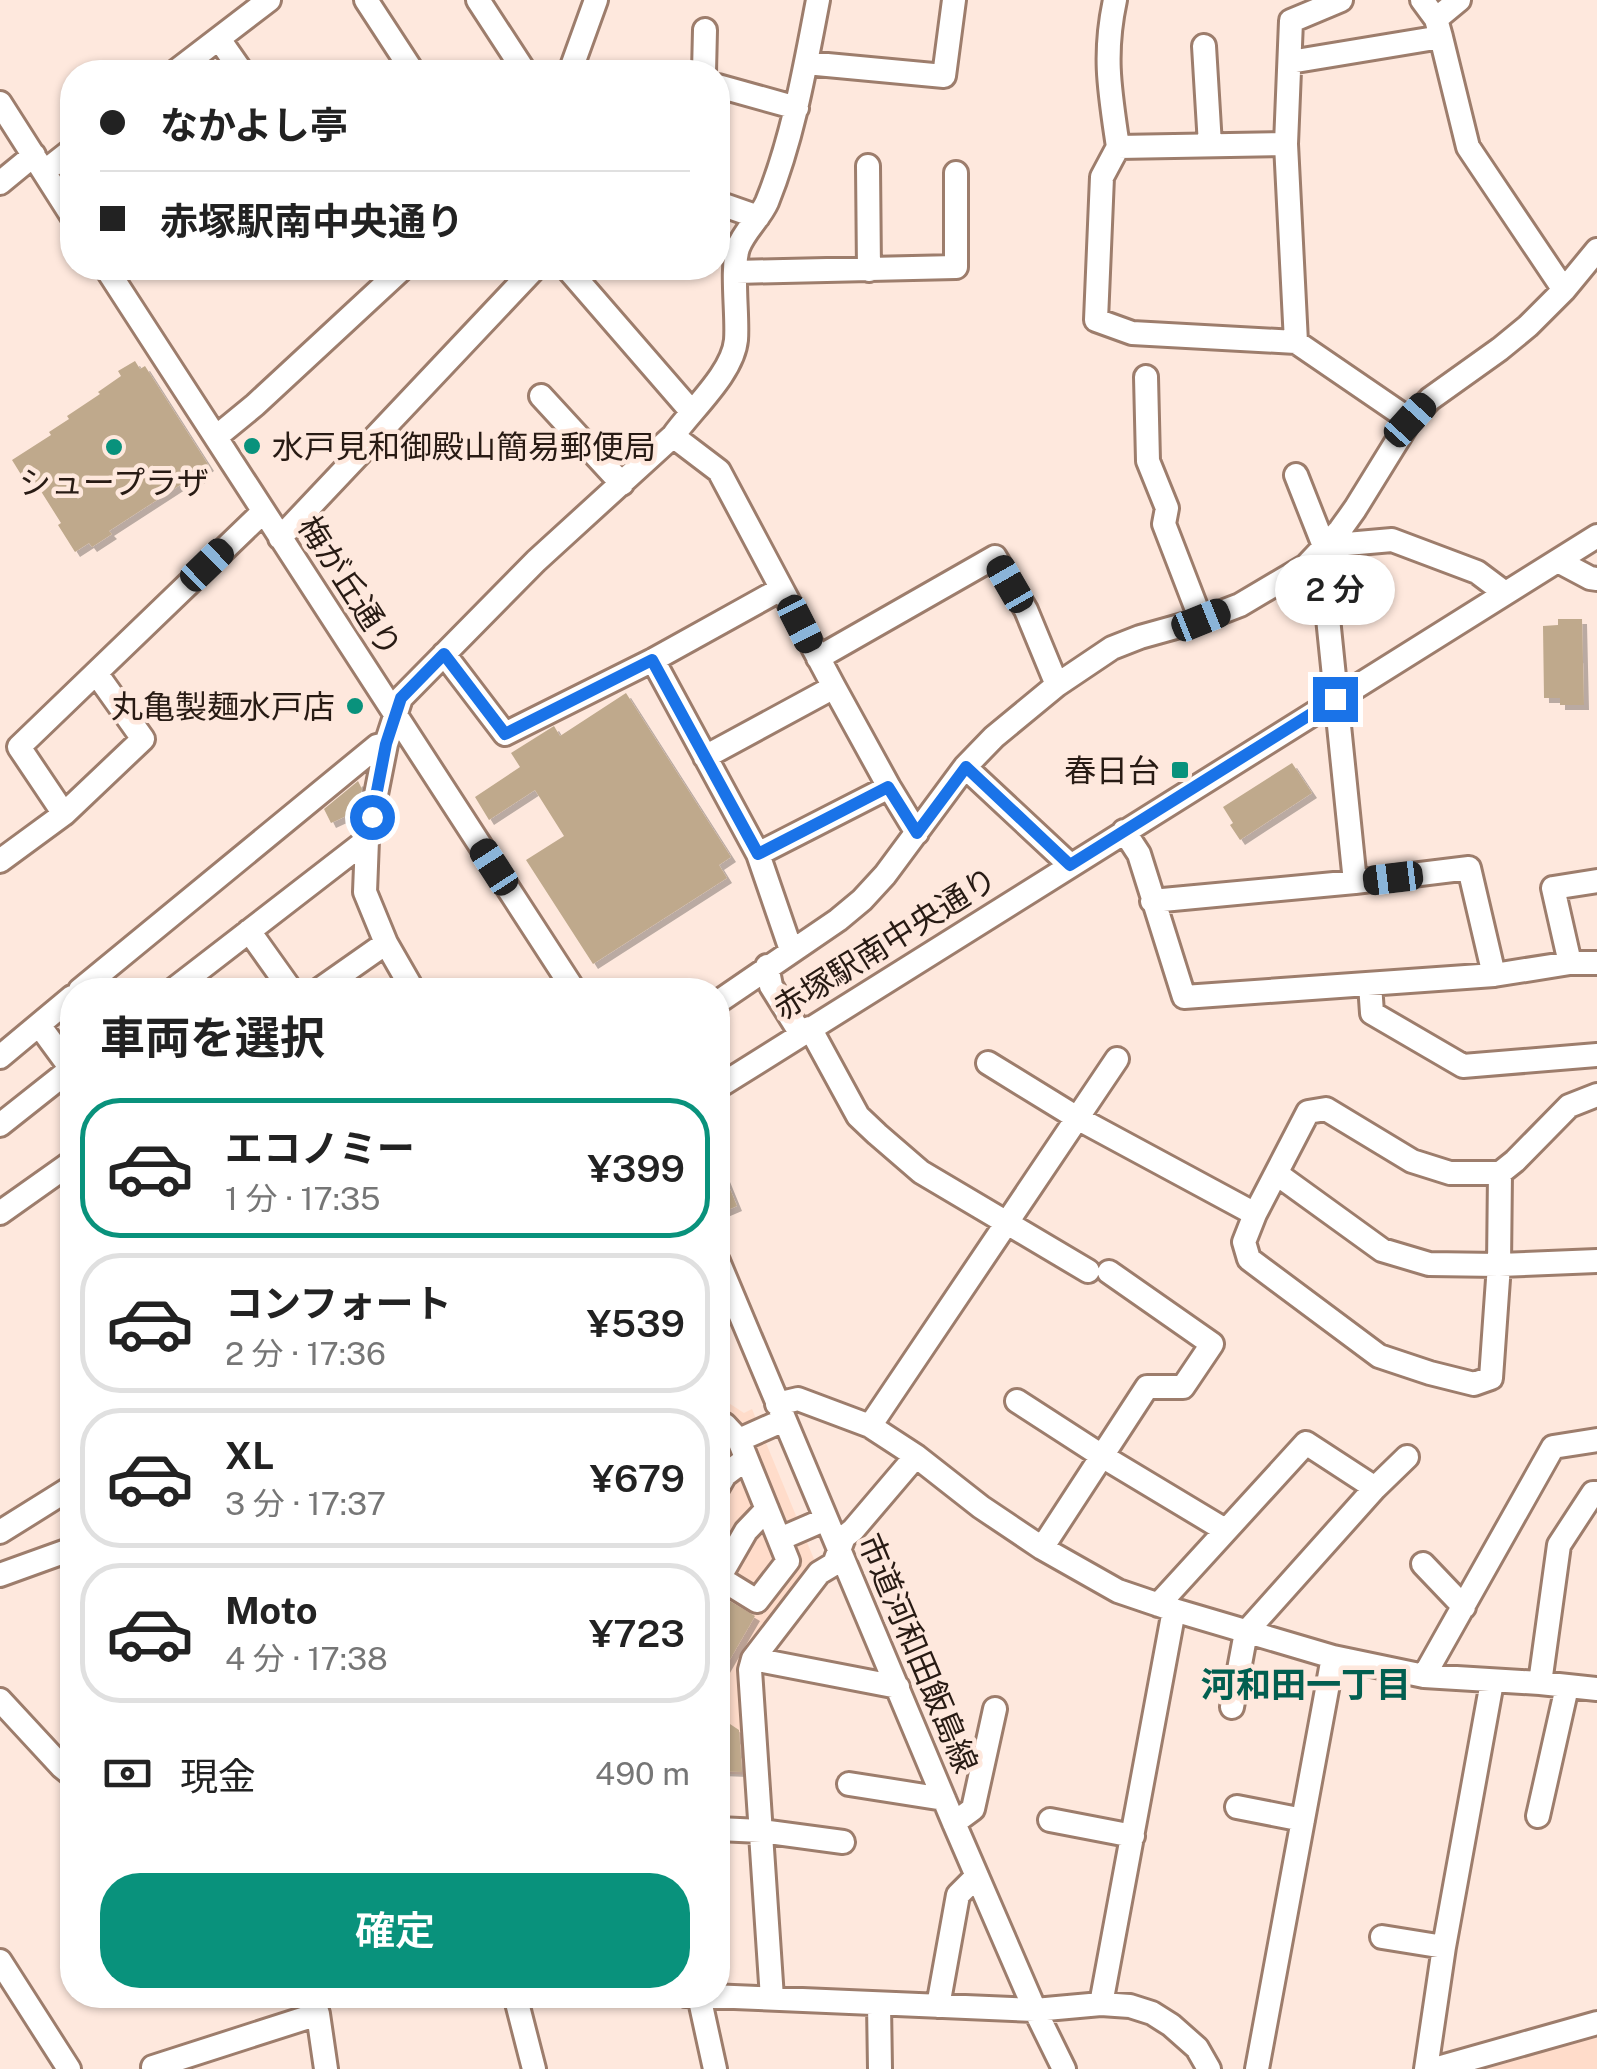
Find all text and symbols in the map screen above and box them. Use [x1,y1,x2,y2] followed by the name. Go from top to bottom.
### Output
[160,103,348,148] text: なかよし亭
[160,199,464,244] text: 赤塚駅南中央通り
[1379,388,1441,452] car
[272,428,656,465] place label: 水戸見和御殿山簡易郵便局
[241,435,263,457] marker: 水戸見和御殿山簡易郵便局
[103,436,125,458] marker: シュープラザ
[19,464,209,501] place label: シュープラザ
[291,509,409,663] street label: 梅が丘通り
[175,533,239,597] car
[982,551,1038,617] car
[1275,554,1395,624] callout: 2 分
[1305,571,1365,608] text: 2 分
[773,590,827,658] car
[1168,595,1234,645] car
[1313,677,1358,722] route end
[111,688,335,725] place label: 丸亀製麺水戸店
[344,695,366,717] marker: 丸亀製麺水戸店
[1064,752,1160,789] place label: 春日台
[1169,759,1191,781] marker: 春日台
[350,795,395,840] route start
[465,834,523,900] car
[767,859,1003,1027] street label: 赤塚駅南中央通り
[1361,859,1425,897] car
[100,1011,325,1064] text: 車両を選択
[105,1123,195,1213] icon: car
[225,1126,415,1171] text: エコノミー
[588,1146,685,1191] text: ¥399
[225,1180,381,1217] text: 1 分 · 17:35
[105,1278,195,1368] icon: car
[225,1281,452,1326] text: コンフォート
[587,1301,685,1346] text: ¥539
[225,1335,386,1372] text: 2 分 · 17:36
[105,1433,195,1523] icon: car
[225,1433,274,1478] text: XL
[590,1456,685,1501] text: ¥679
[225,1485,386,1522] text: 3 分 · 17:37
[851,1528,985,1778] street label: 市道河和田飯島線
[105,1588,195,1678] icon: car
[225,1588,318,1633] text: Moto
[589,1611,685,1656] text: ¥723
[225,1640,388,1677] text: 4 分 · 17:38
[1201,1664,1411,1705] district label: 河和田一丁目
[100,1746,155,1801] icon: cash
[180,1754,256,1799] text: 現金
[595,1755,690,1792] text: 490 m
[100,1873,690,1988] button: 確定

